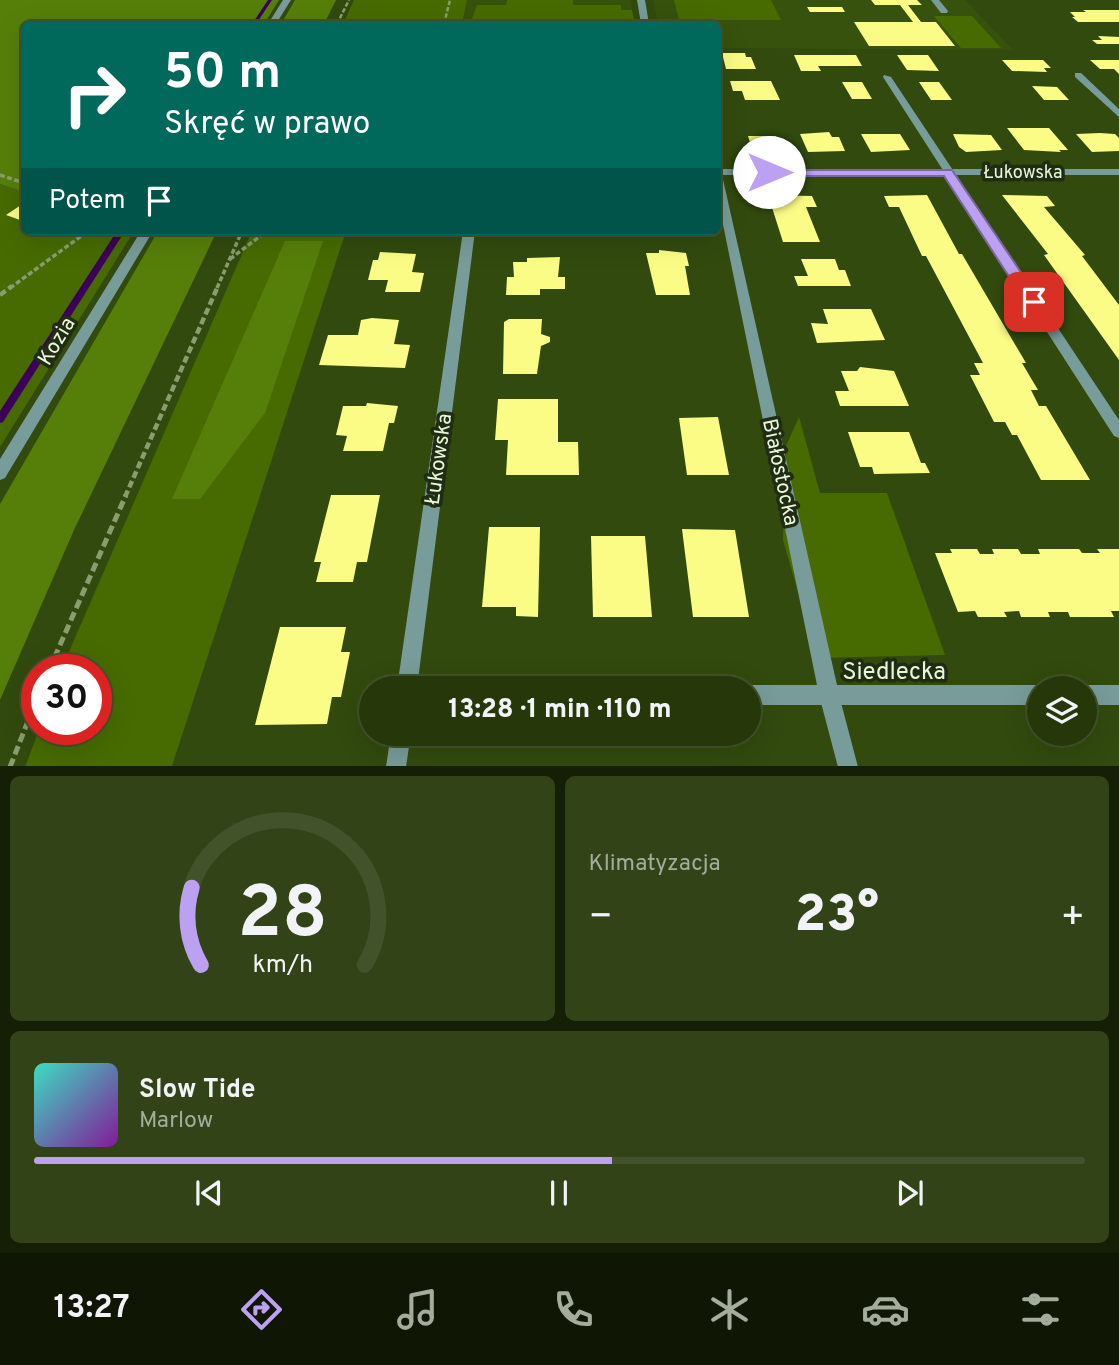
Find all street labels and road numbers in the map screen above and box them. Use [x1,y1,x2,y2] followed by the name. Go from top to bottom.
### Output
[984,162,1062,185] street label: Łukowska
[32,313,82,371] street label: Kozia
[420,412,459,507] street label: Łukowska
[755,416,804,528] street label: Białostocka
[842,658,946,688] street label: Siedlecka

